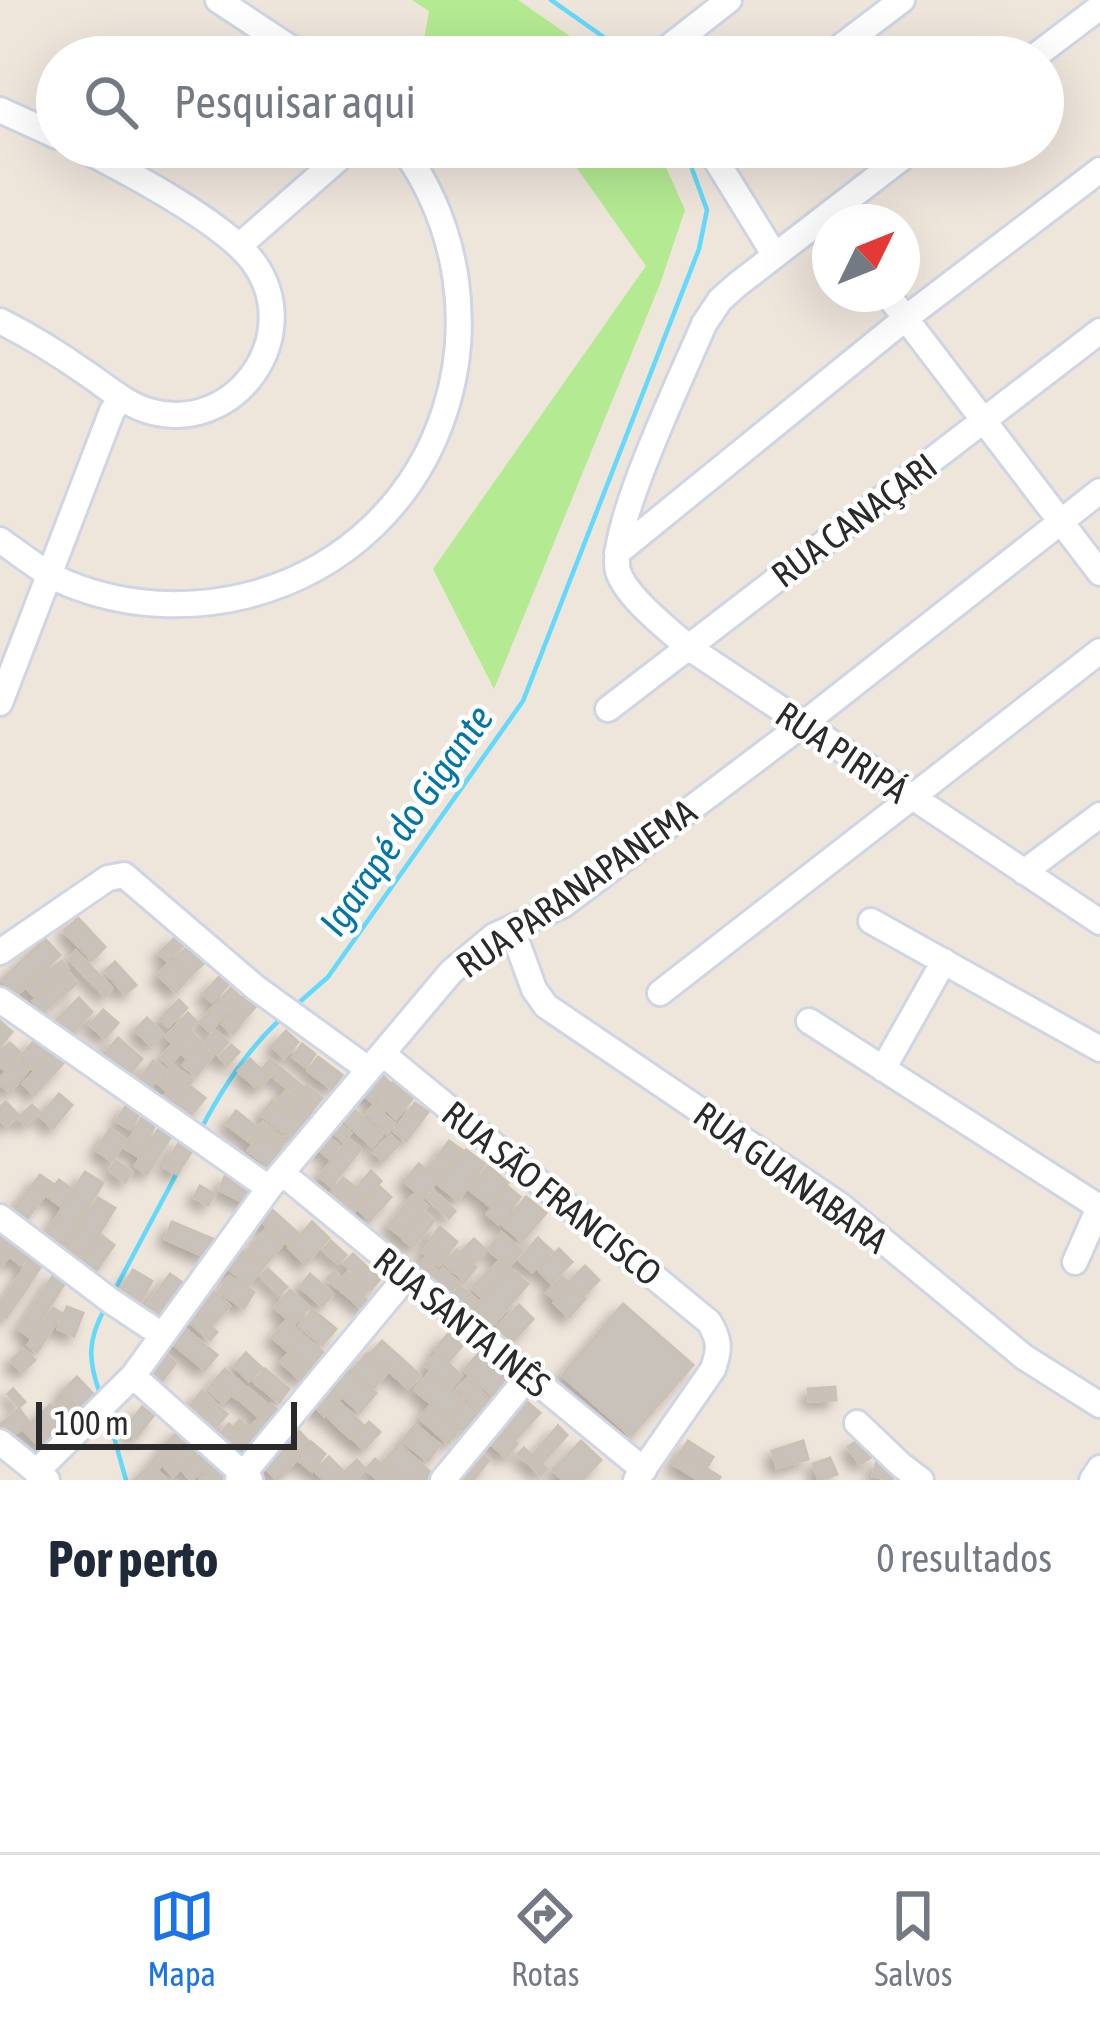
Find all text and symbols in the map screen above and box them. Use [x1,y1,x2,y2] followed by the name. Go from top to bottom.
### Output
[36,36,1064,168] search box
[78,69,144,135] icon: search
[174,76,416,128] text: Pesquisar aqui
[812,204,920,312] north arrow
[763,444,945,596] street label: RUA CANAÇARI
[768,693,916,811] street label: RUA PIRIPÁ
[310,697,502,943] water label: Igarapé do Gigante
[448,790,704,986] street label: RUA PARANAPANEMA
[434,1092,670,1294] street label: RUA SÃO FRANCISCO
[686,1093,896,1262] street label: RUA GUANABARA
[366,1238,558,1406] street label: RUA SANTA INÊS
[36,1396,297,1449] scale bar
[54,1404,129,1442] text: 100 m
[48,1529,219,1588] text: Por perto
[876,1536,1052,1580] text: 0 resultados
[147,1883,216,1993] tab: Mapa
[511,1883,579,1993] tab: Rotas
[874,1883,952,1993] tab: Salvos

